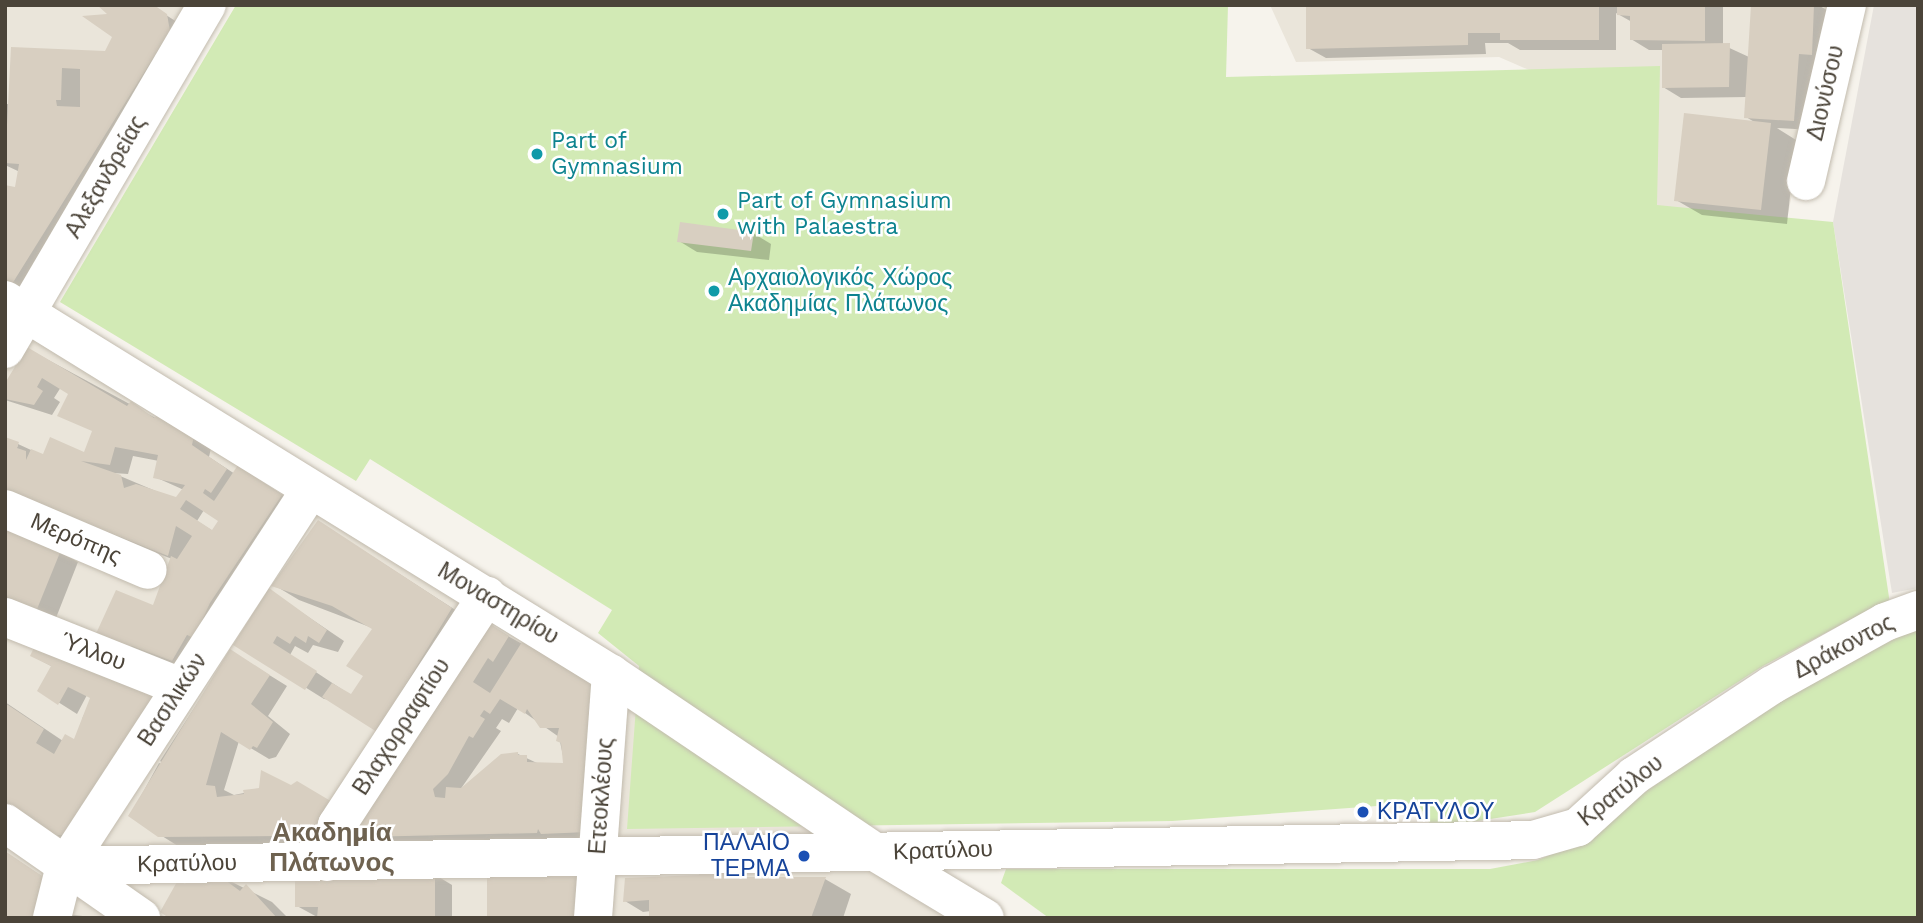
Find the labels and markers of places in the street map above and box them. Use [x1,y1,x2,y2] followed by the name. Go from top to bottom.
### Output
[551,127,683,181] place label: Part of Gymnasium
[529,146,545,162] marker: Part of Gymnasium
[737,187,953,241] place label: Part of Gymnasium with Palaestra
[715,206,731,222] marker: Part of Gymnasium with Palaestra
[728,264,952,318] place label: Αρχαιολογικός Χώρος Ακαδημίας Πλάτωνος
[706,283,722,299] marker: Αρχαιολογικός Χώρος Ακαδημίας Πλάτωνος
[1377,798,1495,826] place label: ΚΡΑΤΥΛΟΥ
[1355,804,1371,820] marker: ΚΡΑΤΥΛΟΥ
[703,829,790,883] place label: ΠΑΛΑΙΟ ΤΕΡΜΑ
[796,848,812,864] marker: ΠΑΛΑΙΟ ΤΕΡΜΑ

